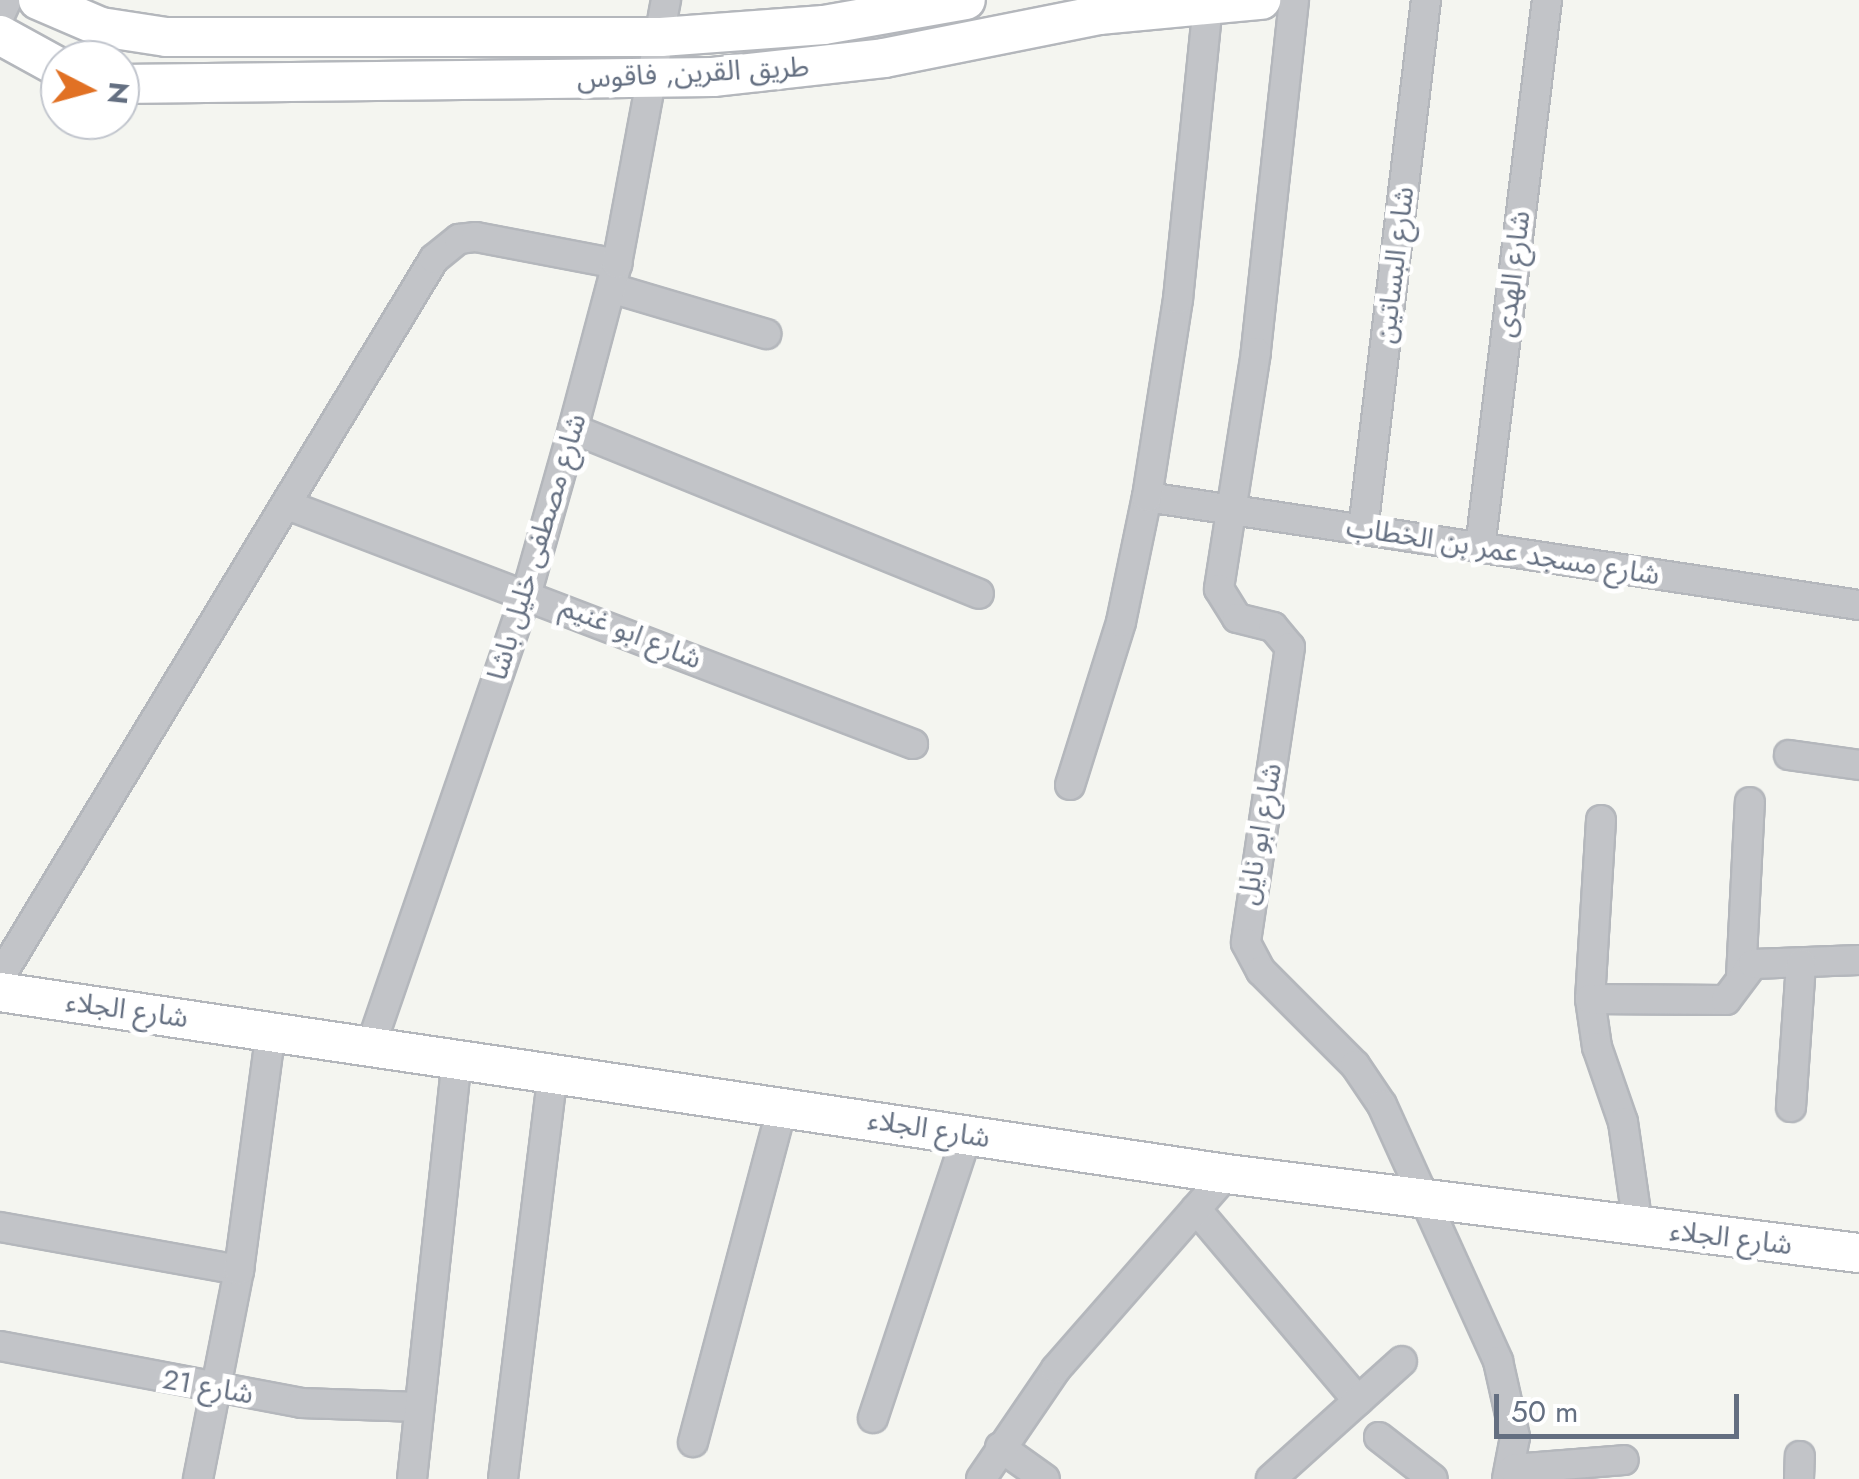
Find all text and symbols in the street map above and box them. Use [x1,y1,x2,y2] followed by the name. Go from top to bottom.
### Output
[40,40,140,140] north arrow
[576,50,810,96] street label: طريق القرين, فاقوس
[97,80,140,106] text: N
[1369,185,1421,345] street label: شارع البساتين
[1489,209,1537,339] street label: شارع الهدى
[480,410,594,684] street label: شارع مصطفى خليل باشا
[1344,510,1662,592] street label: شارع مسجد عمر بن الخطاب
[556,590,706,676] street label: شارع ابو غنيم
[1231,761,1289,907] street label: شارع ابو نايل
[64,985,190,1035] street label: شارع الجلاء
[866,1103,992,1155] street label: شارع الجلاء
[1668,1214,1794,1262] street label: شارع الجلاء
[160,1363,256,1411] street label: شارع 21
[1499,1374,1744,1436] scale bar
[1511,1390,1578,1433] text: 50 m

